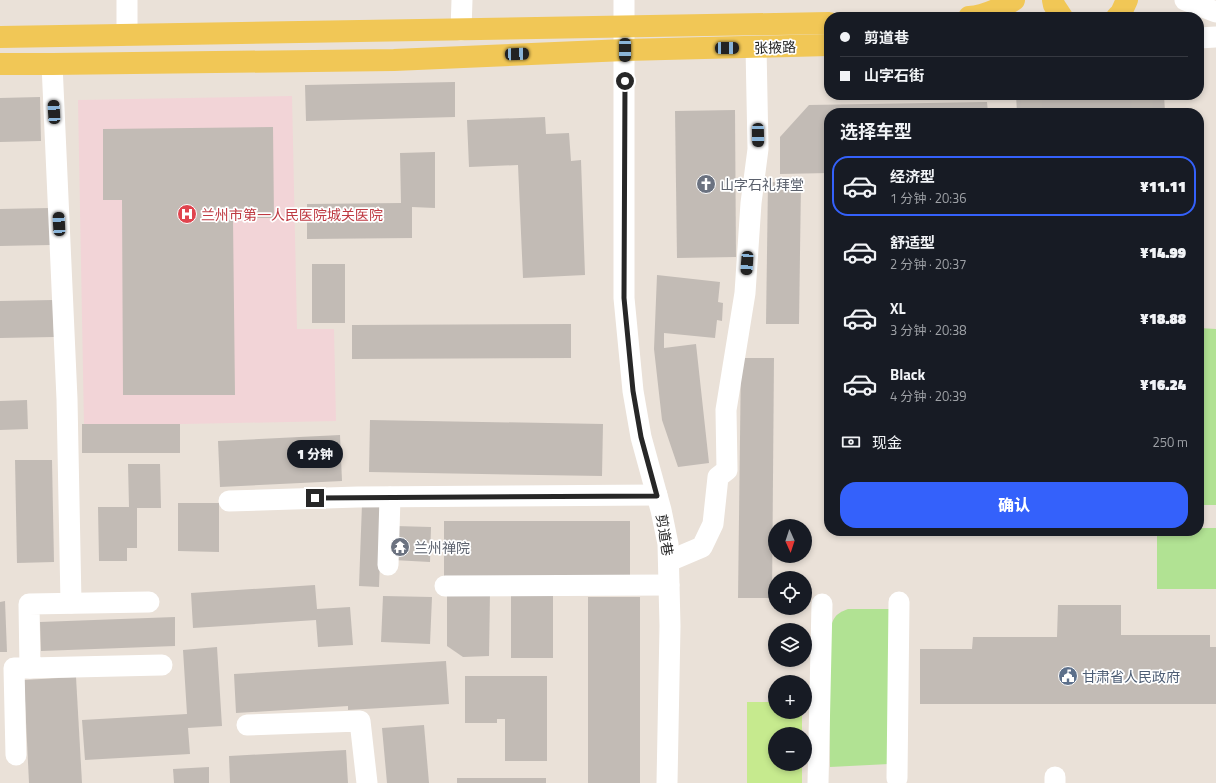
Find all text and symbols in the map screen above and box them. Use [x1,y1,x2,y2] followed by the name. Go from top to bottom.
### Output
[864,26,909,49] text: 剪道巷
[754,36,796,58] street label: 张掖路
[619,38,631,62] car
[715,42,739,54] car
[505,48,529,60] car
[864,64,924,87] text: 山字石街
[616,72,634,90] route start
[47,100,61,124] car
[840,118,912,145] text: 选择车型
[752,123,764,147] car
[890,165,935,188] text: 经济型
[842,168,878,204] icon: car
[695,173,717,195] church icon: 山字石礼拜堂
[720,174,804,195] place label: 山字石礼拜堂
[1140,175,1186,198] text: ¥11.11
[890,188,967,208] text: 1 分钟 · 20:36
[176,203,198,225] hospital icon: 兰州市第一人民医院城关医院
[201,204,383,225] place label: 兰州市第一人民医院城关医院
[52,212,66,236] car
[890,231,935,254] text: 舒适型
[842,234,878,270] icon: car
[1140,241,1186,264] text: ¥14.99
[740,251,754,275] car
[890,254,967,274] text: 2 分钟 · 20:37
[890,297,906,320] text: XL
[842,300,878,336] icon: car
[1140,307,1186,330] text: ¥18.88
[890,320,967,340] text: 3 分钟 · 20:38
[890,363,925,386] text: Black
[842,366,878,402] icon: car
[1140,373,1186,396] text: ¥16.24
[890,386,967,406] text: 4 分钟 · 20:39
[840,431,862,453] icon: cash
[872,431,902,454] text: 现金
[1152,432,1188,452] text: 250 m
[287,440,343,468] callout: 1 分钟
[297,444,333,464] text: 1 分钟
[840,482,1188,528] button: 确认
[306,489,324,507] route end
[651,513,679,557] street label: 剪道巷
[768,519,812,563] north arrow
[768,519,812,771] map controls
[389,536,411,558] temple icon: 兰州禅院
[414,537,470,558] place label: 兰州禅院
[768,571,812,615] button: locate
[768,623,812,667] button: layers
[1057,665,1079,687] public building icon: 甘肃省人民政府
[1082,666,1180,687] place label: 甘肃省人民政府
[768,675,812,719] button: +
[768,727,812,771] button: −

